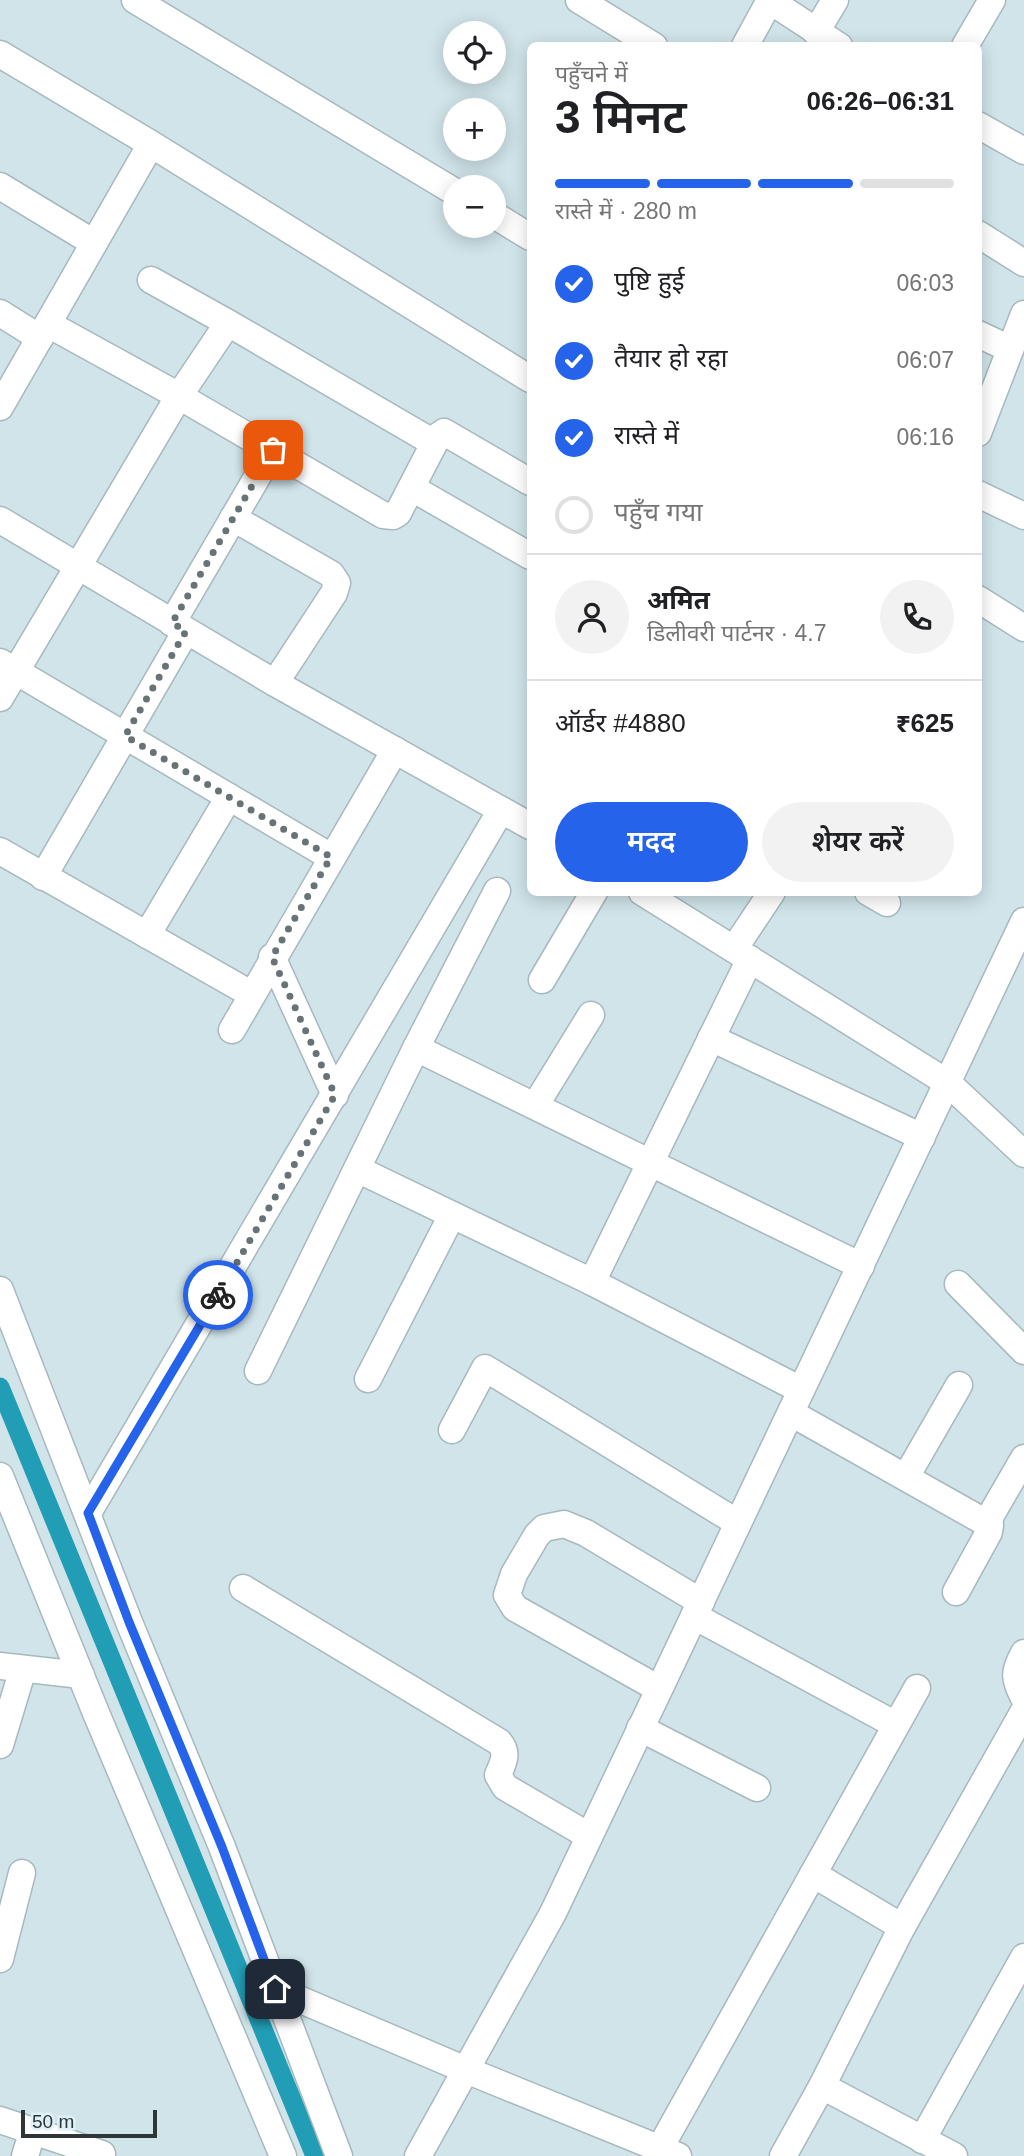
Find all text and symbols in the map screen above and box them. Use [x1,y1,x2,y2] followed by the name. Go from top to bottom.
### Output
[443,21,506,238] map controls
[443,21,506,84] button: locate
[555,61,628,87] text: पहुँचने में
[807,86,954,116] text: 06:26–06:31
[555,91,687,143] text: 3 मिनट
[443,98,506,161] button: +
[443,175,506,238] button: −
[555,198,697,224] text: रास्ते में · 280 m
[555,265,593,303] icon: check
[614,266,684,296] text: पुष्टि हुई
[896,270,954,296] text: 06:03
[555,342,593,380] icon: check
[614,343,727,373] text: तैयार हो रहा
[896,347,954,373] text: 06:07
[555,419,593,457] icon: check
[243,420,303,480] pin
[614,420,679,450] text: रास्ते में
[896,424,954,450] text: 06:16
[254,431,292,469] icon: bag
[614,497,703,527] text: पहुँच गया
[555,580,629,654] button: person
[880,580,954,654] button: phone
[647,585,710,615] text: अमित
[647,620,827,646] text: डिलीवरी पार्टनर · 4.7
[555,708,686,738] text: ऑर्डर #4880
[896,708,954,738] text: ₹625
[555,802,748,882] button: मदद
[762,802,954,882] button: शेयर करें
[183,1260,253,1330] courier
[199,1276,237,1314] icon: bike
[245,1959,305,2019] pin
[256,1970,294,2008] icon: home
[21,2107,158,2139] scale bar
[32,2111,74,2132] text: 50 m

